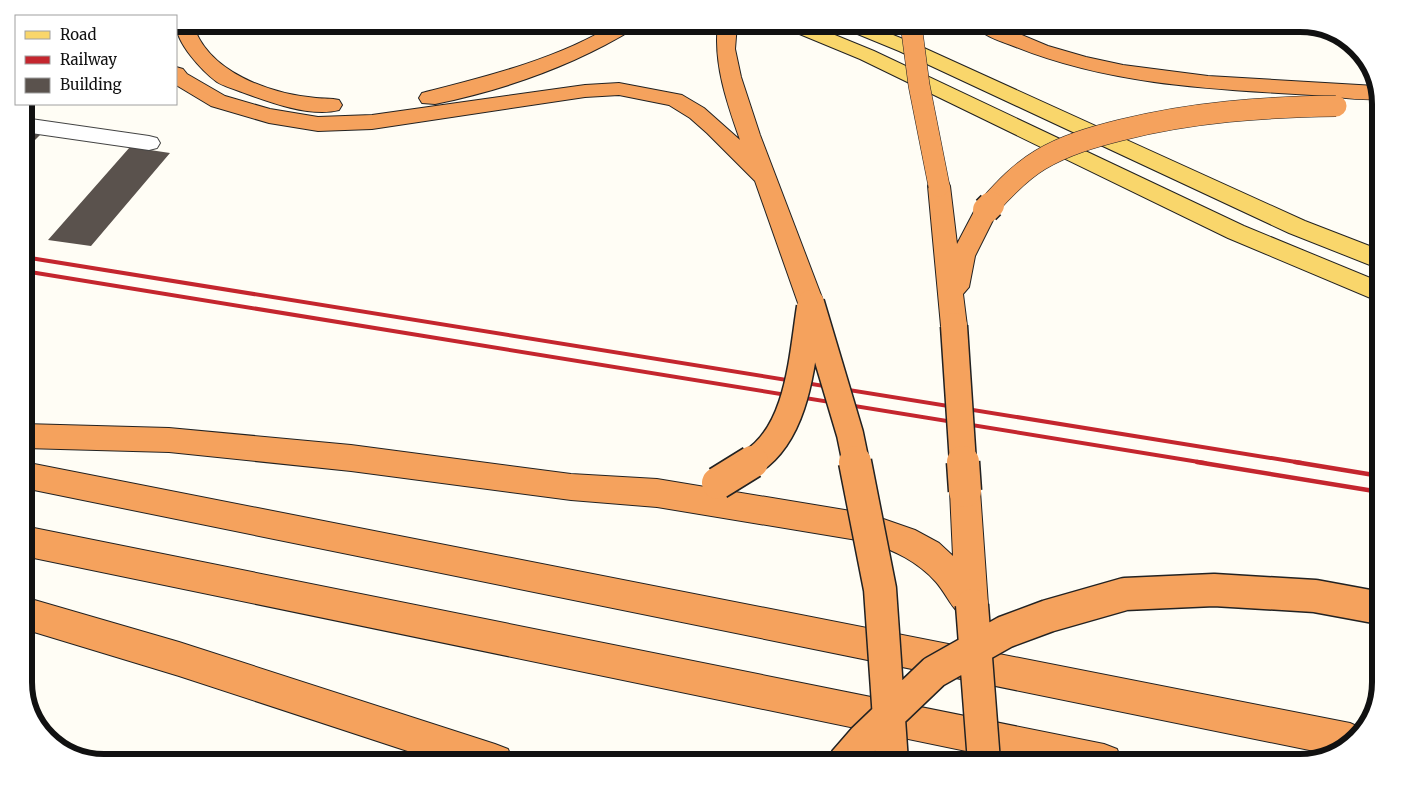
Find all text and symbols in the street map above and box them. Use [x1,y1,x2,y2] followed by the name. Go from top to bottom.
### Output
[15,15,178,105] legend
[60,25,96,44] text: Road
[60,50,117,69] text: Railway
[60,75,122,94] text: Building

